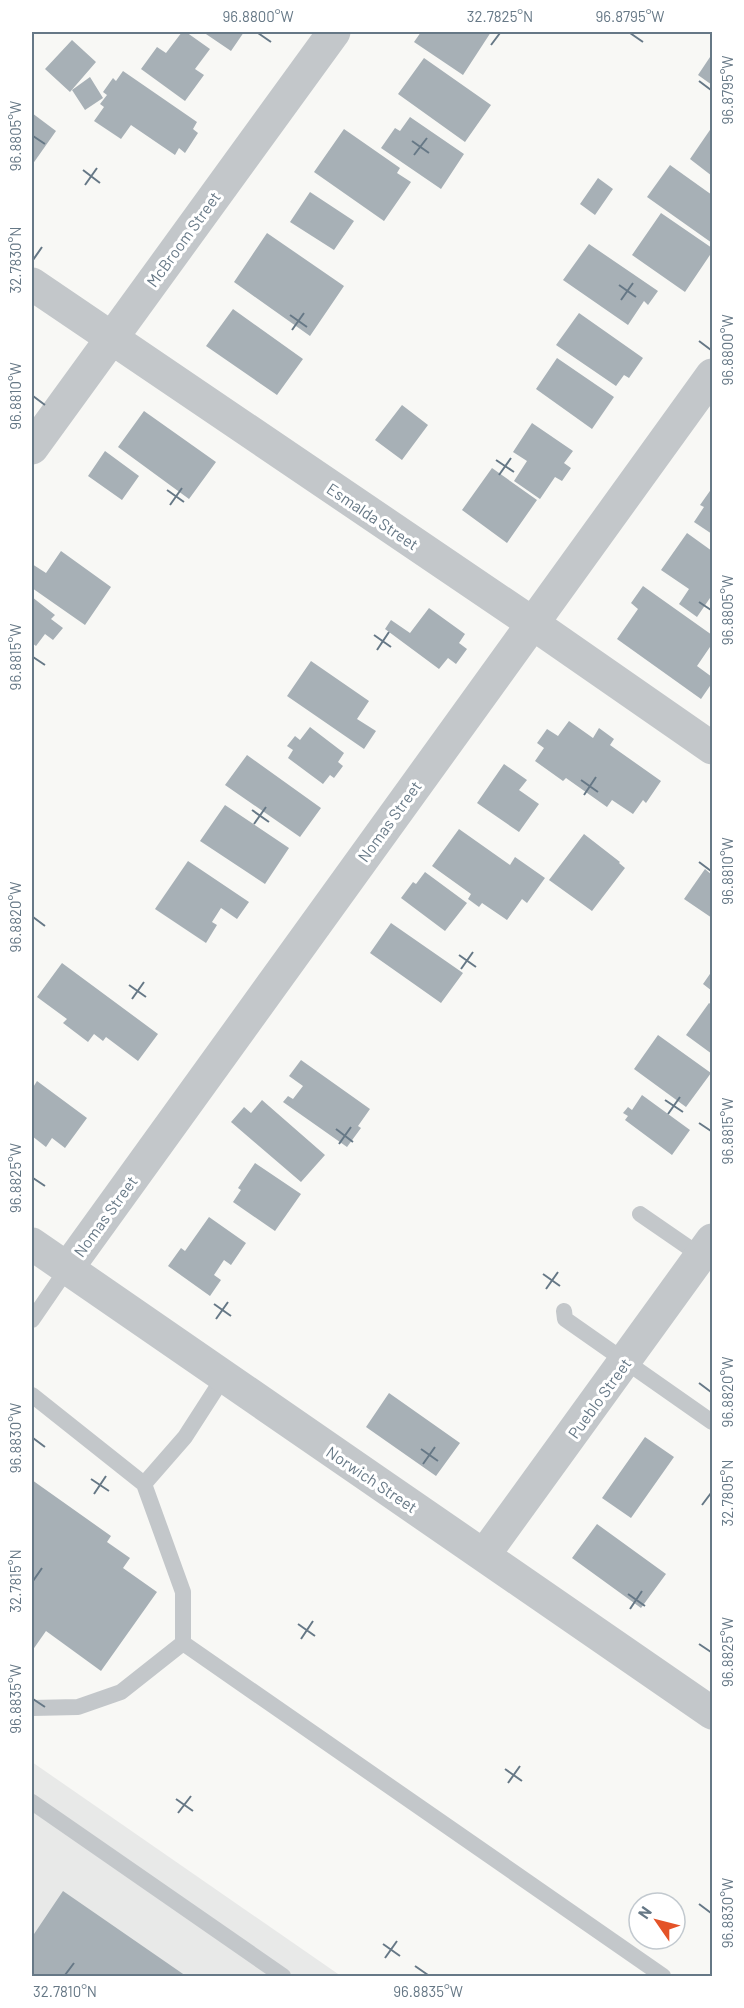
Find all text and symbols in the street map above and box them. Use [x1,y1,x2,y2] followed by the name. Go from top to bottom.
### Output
[222,7,294,25] text: 96.8800°W
[467,7,533,25] text: 32.7825°N
[595,7,665,25] text: 96.8795°W
[718,55,736,125] text: 96.8795°W
[6,101,24,171] text: 96.8805°W
[142,188,224,290] street label: McBroom Street
[6,227,24,293] text: 32.7830°N
[718,314,736,386] text: 96.8800°W
[6,362,24,430] text: 96.8810°W
[324,478,422,554] street label: Esmalda Street
[718,575,736,645] text: 96.8805°W
[6,624,24,690] text: 96.8815°W
[353,777,425,865] street label: Nomas Street
[718,837,736,905] text: 96.8810°W
[6,882,24,952] text: 96.8820°W
[718,1098,736,1164] text: 96.8815°W
[6,1143,24,1213] text: 96.8825°W
[69,1172,141,1260] street label: Nomas Street
[564,1354,634,1442] street label: Pueblo Street
[718,1357,736,1427] text: 96.8820°W
[6,1403,24,1473] text: 96.8830°W
[323,1442,421,1516] street label: Norwich Street
[718,1460,736,1526] text: 32.7805°N
[6,1549,24,1613] text: 32.7815°N
[718,1617,736,1687] text: 96.8825°W
[6,1664,24,1734] text: 96.8835°W
[718,1878,736,1948] text: 96.8830°W
[627,1891,687,1951] north arrow
[633,1902,655,1922] text: N
[33,1982,97,2000] text: 32.7810°N
[393,1982,463,2000] text: 96.8835°W

